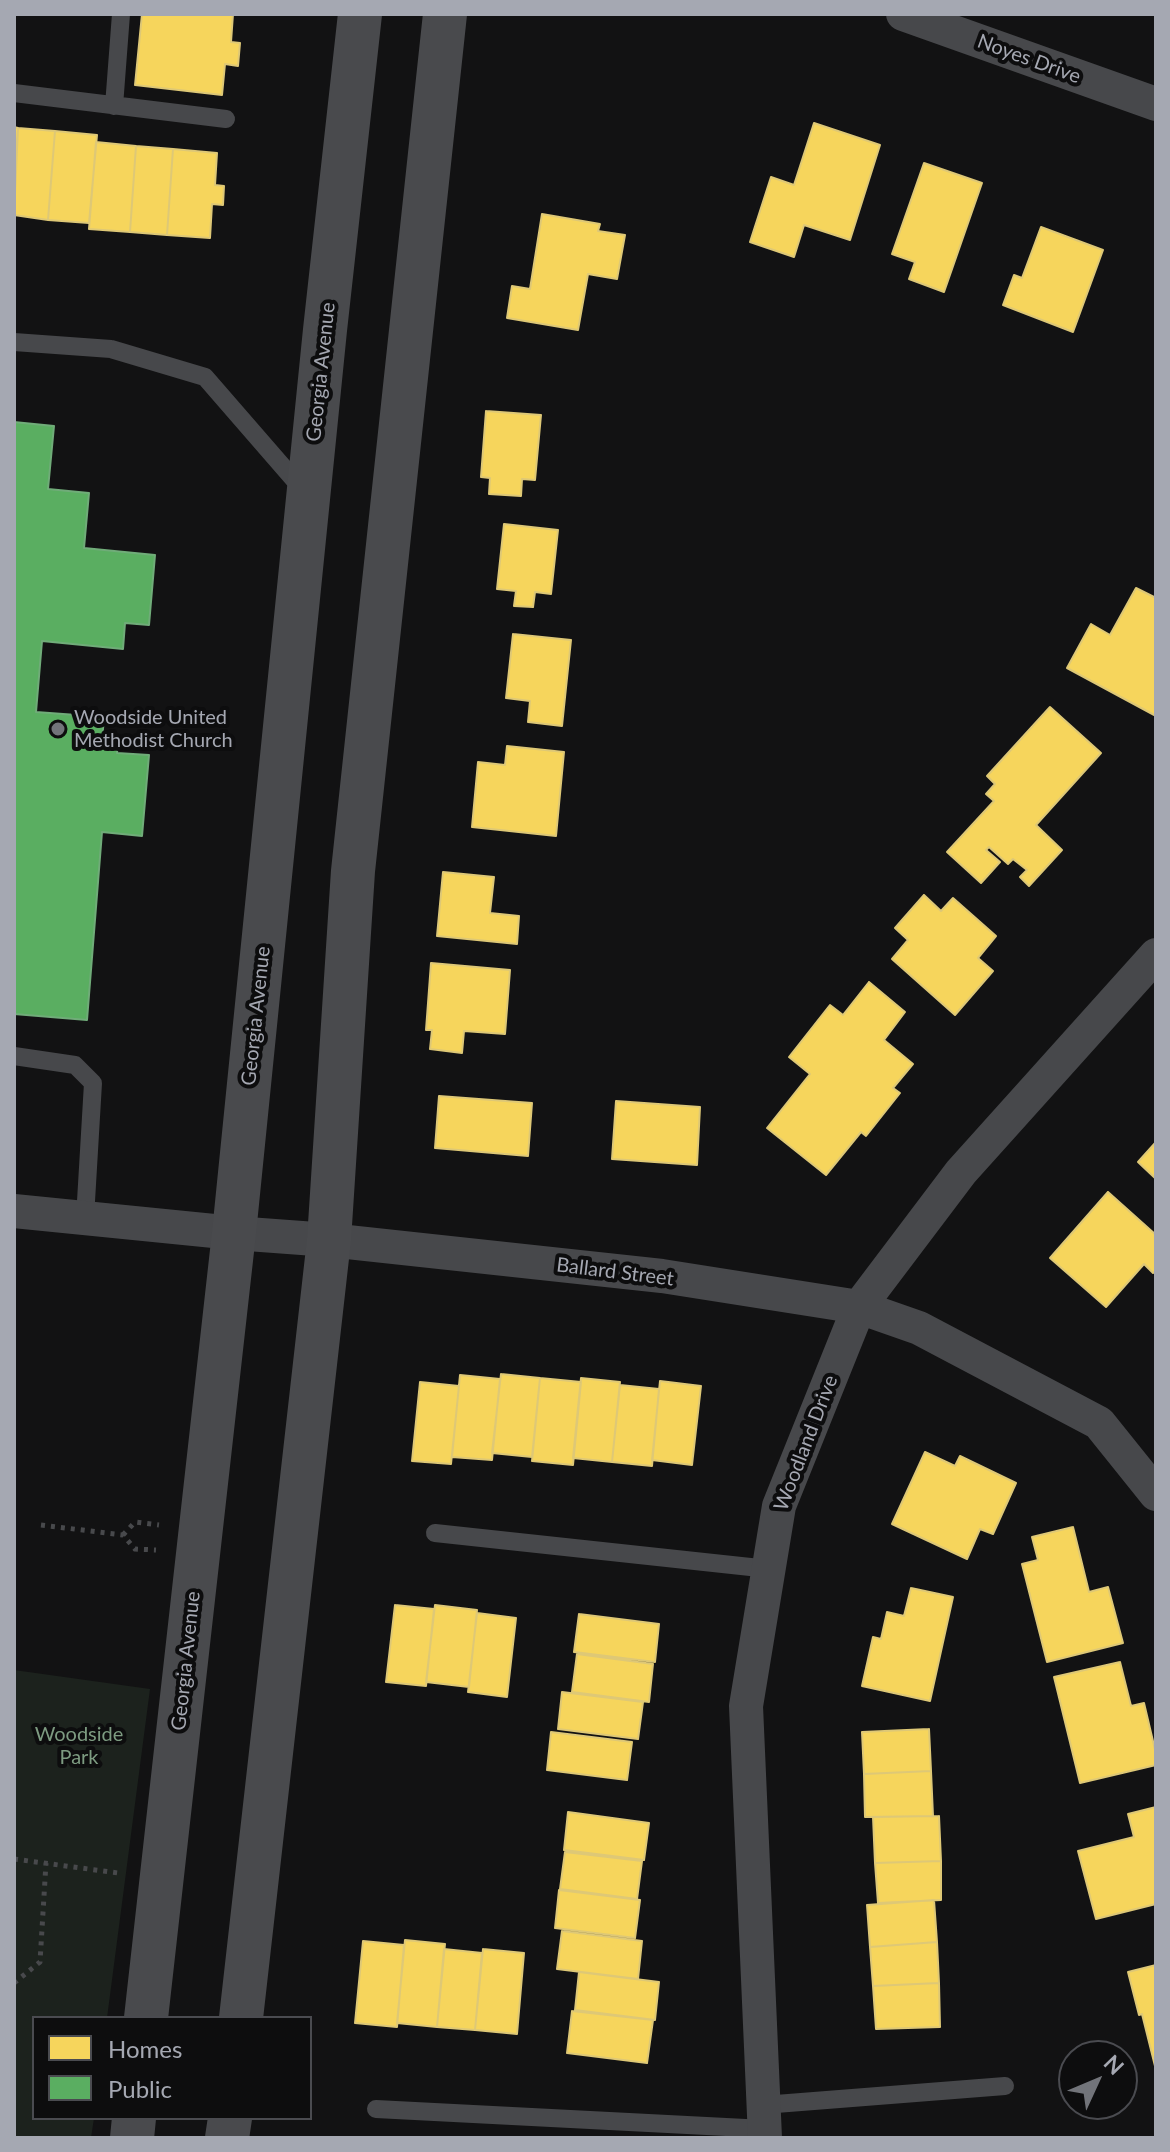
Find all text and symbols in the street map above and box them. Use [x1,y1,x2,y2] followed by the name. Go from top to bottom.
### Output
[974,29,1084,89] street label: Noyes Drive
[302,301,340,443] street label: Georgia Avenue
[74,706,233,753] place label: Woodside United Methodist Church
[49,720,67,738] marker: Woodside United Methodist Church
[237,945,275,1087] street label: Georgia Avenue
[555,1253,675,1291] street label: Ballard Street
[769,1372,843,1514] street label: Woodland Drive
[167,1590,205,1732] street label: Georgia Avenue
[35,1723,123,1770] park label: Woodside Park
[32,2016,312,2120] legend
[108,2034,182,2063] text: Homes
[1058,2040,1138,2120] north arrow
[1099,2049,1130,2080] text: N
[108,2074,172,2103] text: Public

